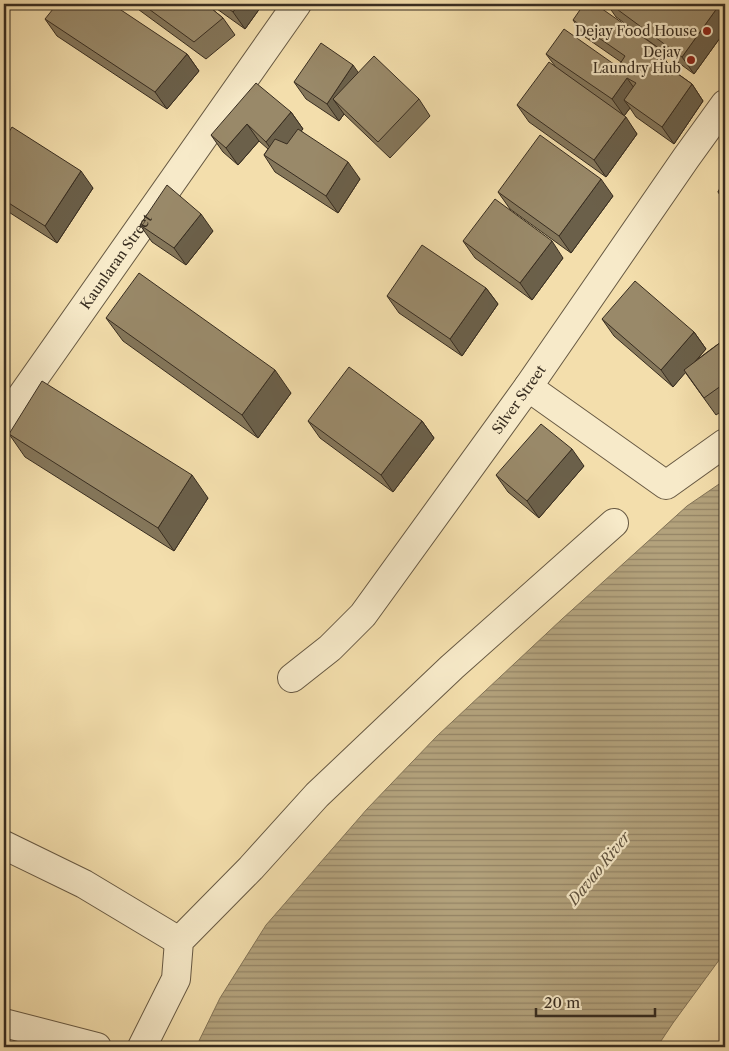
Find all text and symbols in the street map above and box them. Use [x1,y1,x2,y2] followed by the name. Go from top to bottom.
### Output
[575,22,697,40] place label: Dejay Food House
[701,25,713,37] marker: Dejay Food House
[593,43,681,77] place label: Dejay Laundry Hub
[685,54,697,66] marker: Dejay Laundry Hub
[76,210,156,313] street label: Kaunlaran Street
[488,361,550,438] street label: Silver Street
[563,827,635,909] water label: Davao River
[536,986,655,1018] scale bar
[544,993,580,1012] text: 20 m

